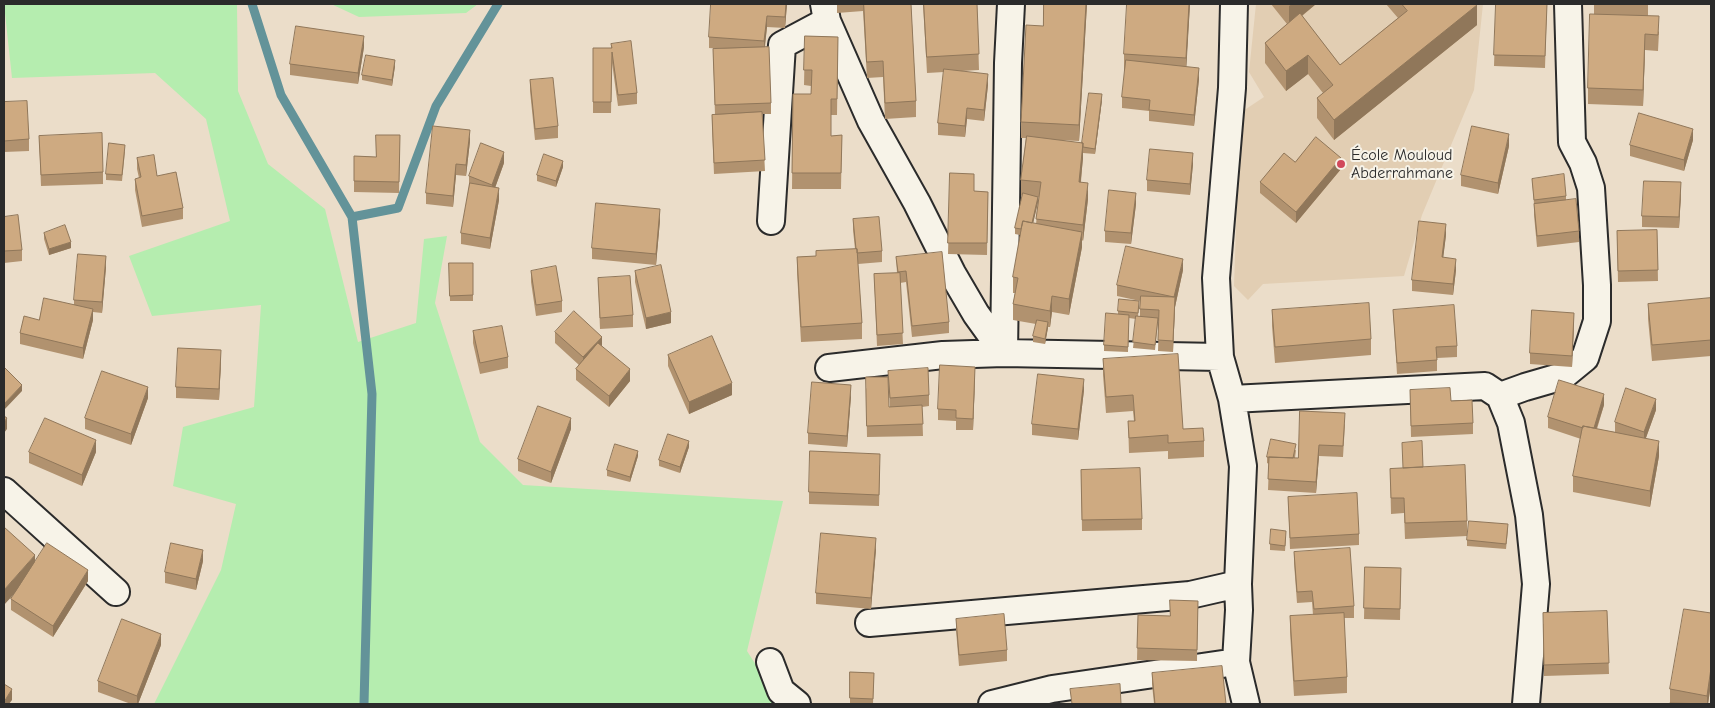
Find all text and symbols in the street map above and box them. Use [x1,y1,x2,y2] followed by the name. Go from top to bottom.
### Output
[1351,145,1453,183] place label: École Mouloud Abderrahmane
[1335,158,1347,170] marker: École Mouloud Abderrahmane

